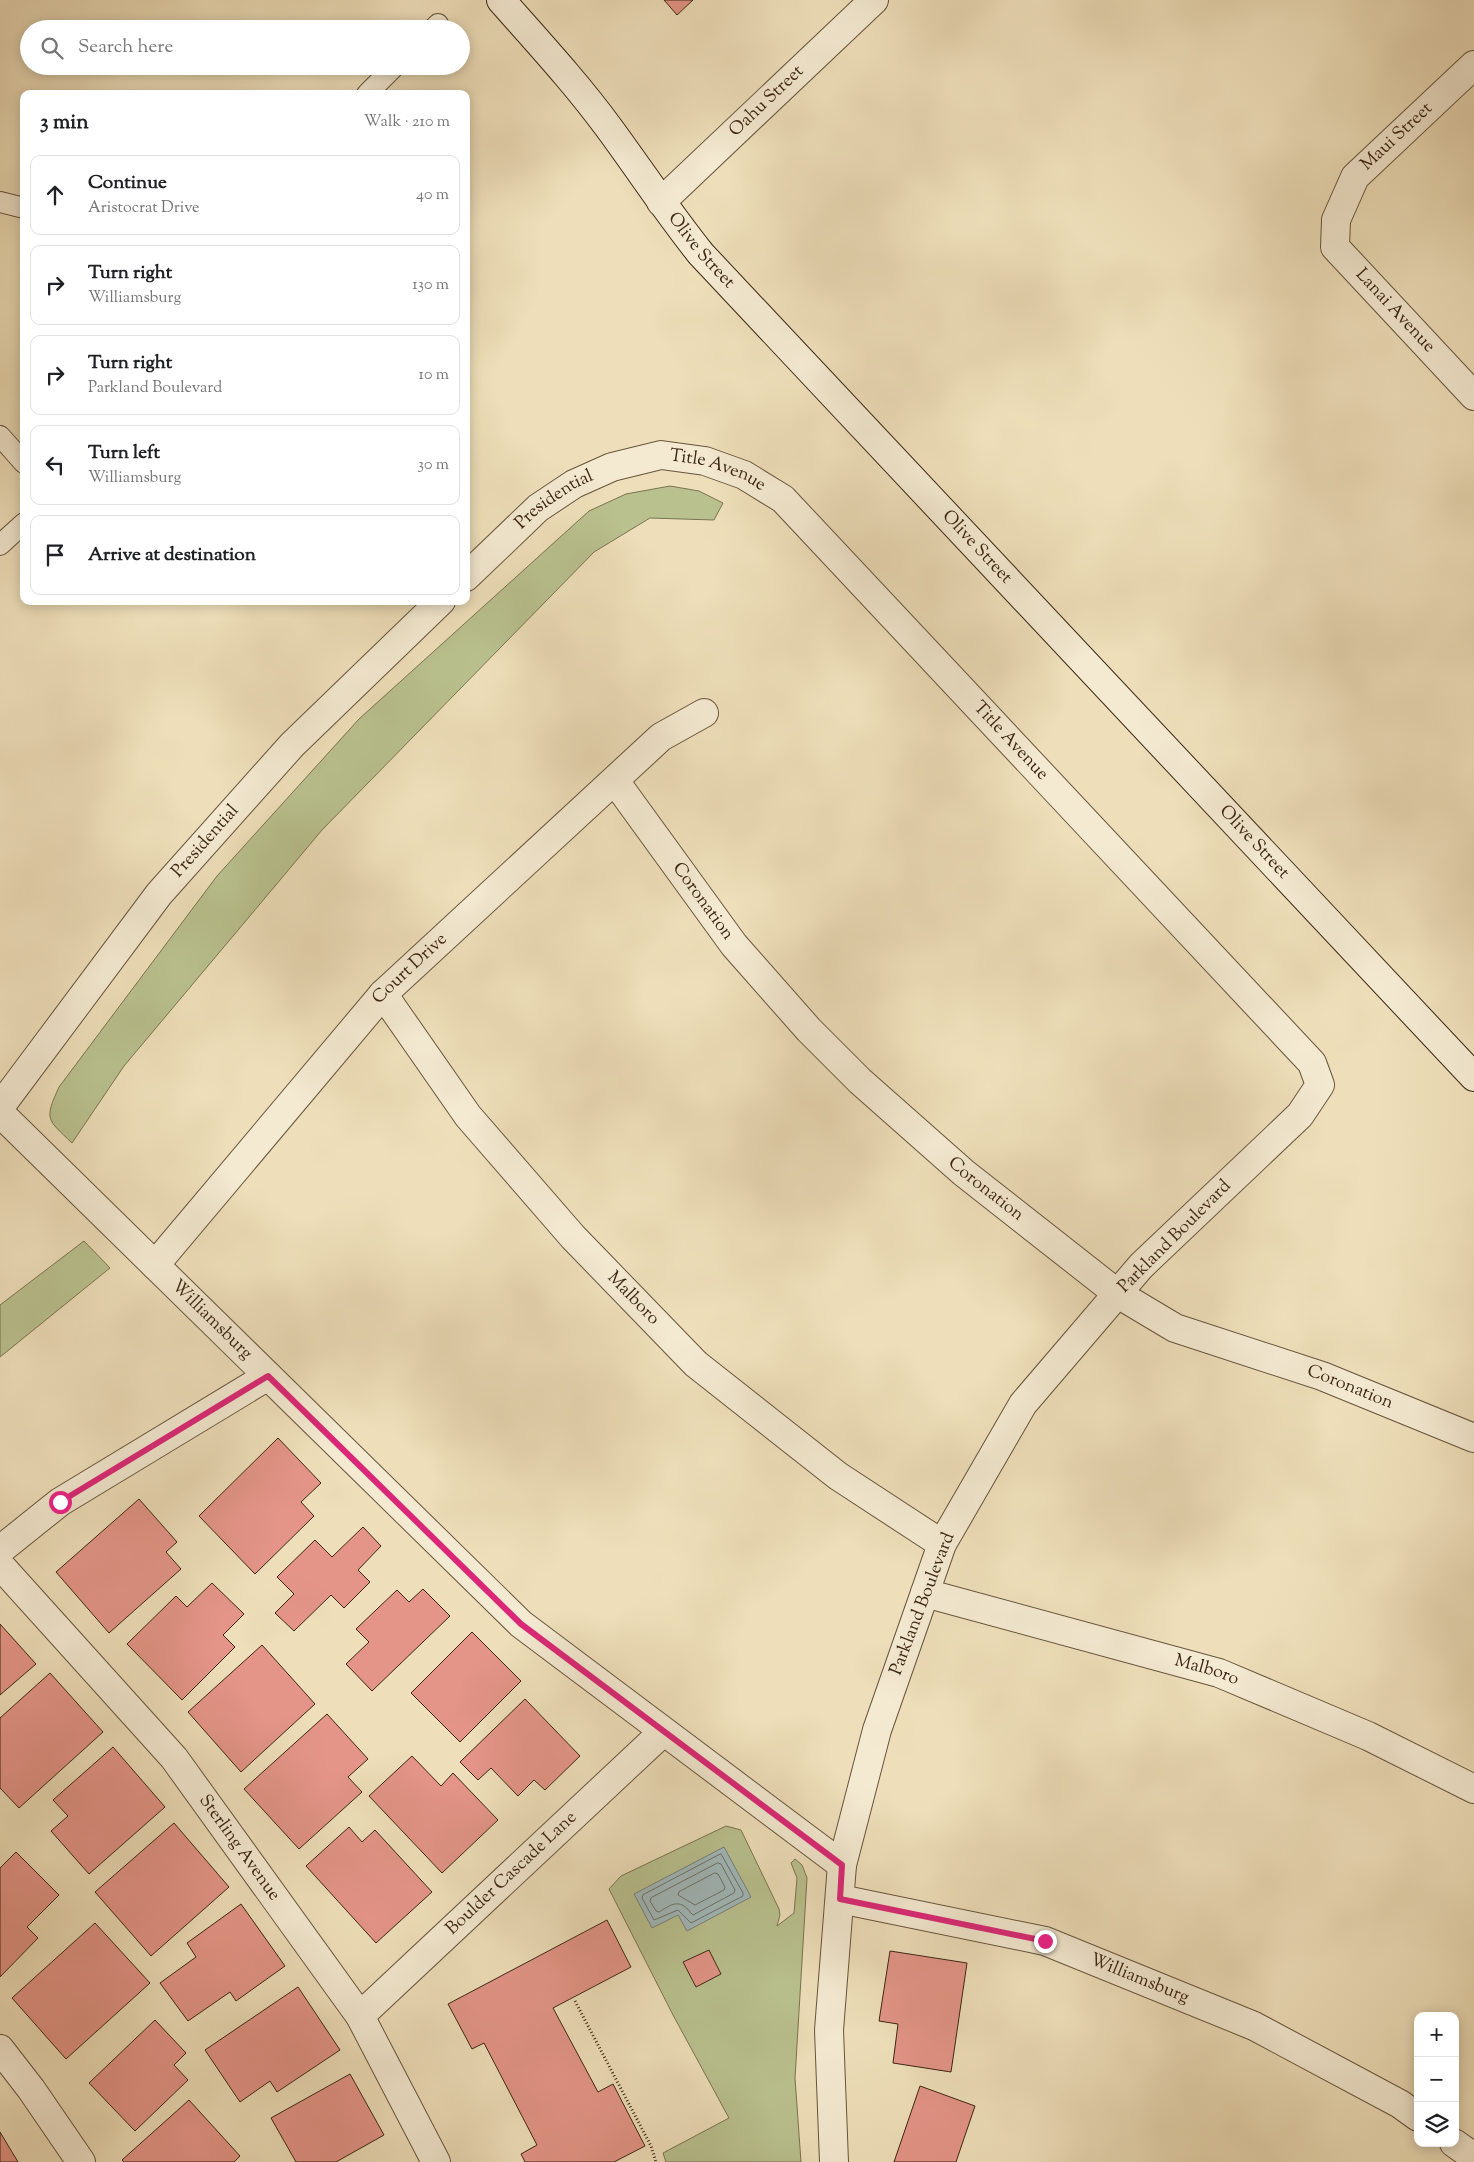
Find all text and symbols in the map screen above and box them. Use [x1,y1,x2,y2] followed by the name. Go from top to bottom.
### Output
[20,20,470,75] search box
[38,34,66,62] icon: search
[78,34,173,61] text: Search here
[724,59,810,144] street label: Oahu Street
[1355,97,1439,177] street label: Maui Street
[40,108,89,138] text: 3 min
[364,111,450,134] text: Walk · 210 m
[88,170,167,197] text: Continue
[41,181,69,209] icon: ahead
[416,184,449,207] text: 40 m
[88,197,200,220] text: Aristocrat Drive
[661,207,741,295] street label: Olive Street
[88,260,172,287] text: Turn right
[1349,263,1441,359] street label: Lanai Avenue
[41,271,69,299] icon: right
[412,274,449,297] text: 130 m
[88,287,181,310] text: Williamsburg
[88,350,172,377] text: Turn right
[41,361,69,389] icon: right
[419,364,449,387] text: 10 m
[88,377,222,400] text: Parkland Boulevard
[88,440,160,467] text: Turn left
[668,443,771,498] street label: Title Avenue
[41,451,69,479] icon: left
[418,454,449,477] text: 30 m
[509,464,598,536] street label: Presidential
[88,467,181,490] text: Williamsburg
[935,505,1018,590] street label: Olive Street
[41,541,69,569] icon: arrive
[88,542,256,569] text: Arrive at destination
[967,696,1054,787] street label: Title Avenue
[166,799,246,884] street label: Presidential
[1212,800,1295,885] street label: Olive Street
[665,857,740,946] street label: Coronation
[366,927,454,1010] street label: Court Drive
[942,1151,1029,1228] street label: Coronation
[1112,1174,1238,1300] street label: Parkland Boulevard
[600,1266,665,1332] street label: Malboro
[165,1274,258,1367] street label: Williamsburg
[1303,1359,1397,1417] street label: Coronation
[49,1491,72,1514] route start
[884,1529,962,1679] street label: Parkland Boulevard
[1171,1648,1243,1693] street label: Malboro
[192,1790,286,1907] street label: Sterling Avenue
[440,1806,583,1942] street label: Boulder Cascade Lane
[1034,1930,1057,1953] route end
[1086,1947,1193,2011] street label: Williamsburg
[1414,2012,1459,2147] map controls
[1414,2012,1459,2057] button: +
[1414,2057,1459,2102] button: −
[1414,2102,1459,2147] button: layers

